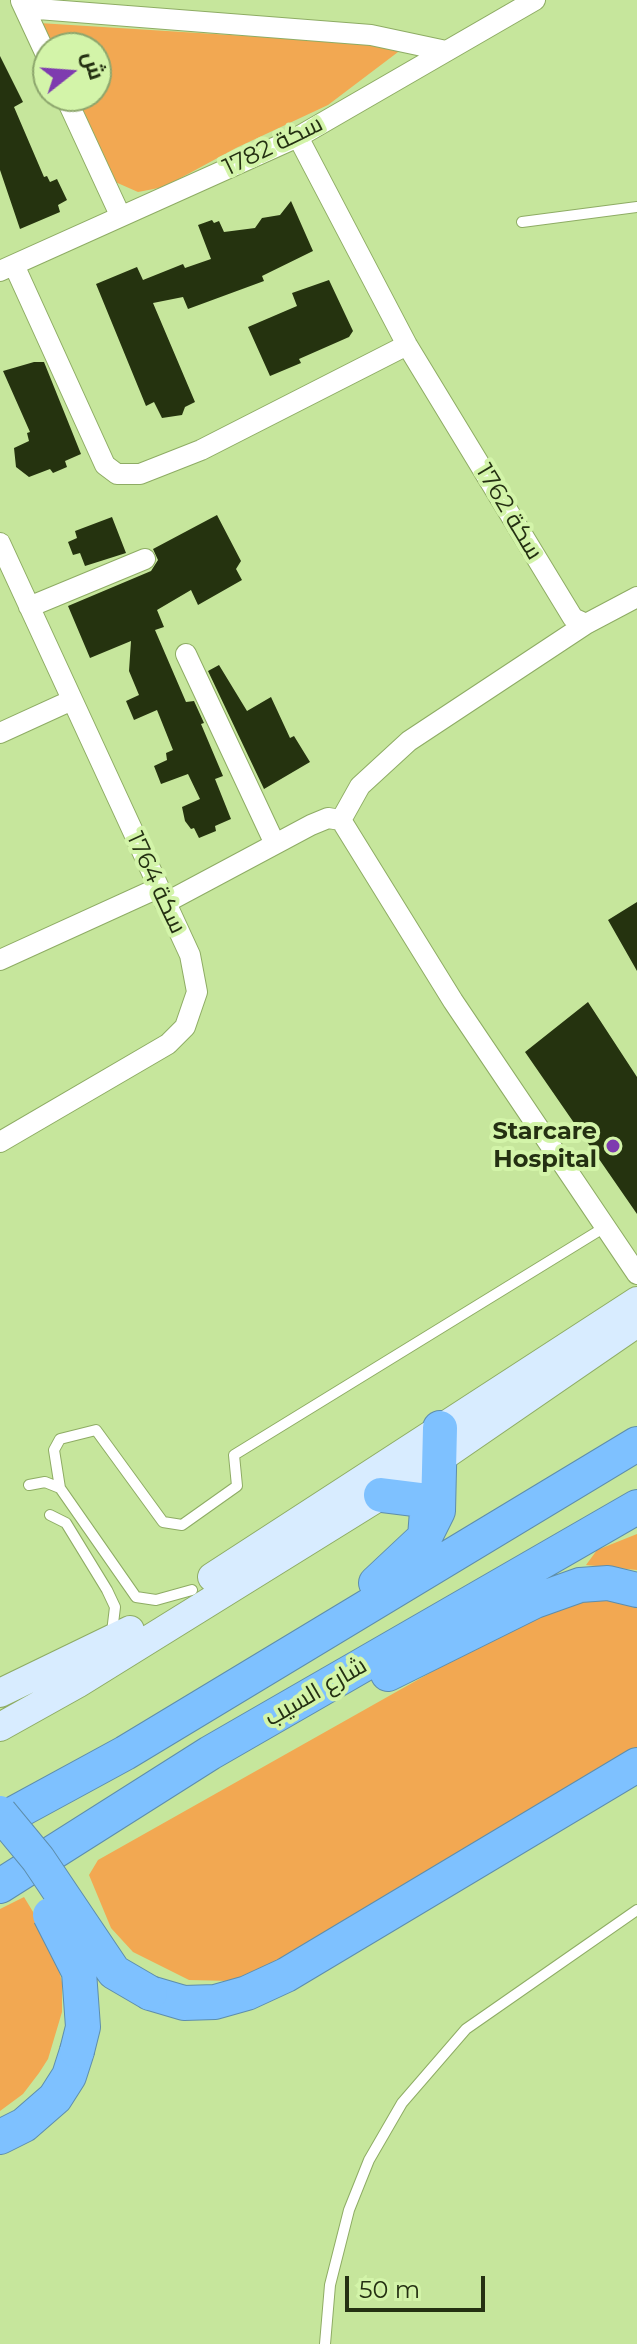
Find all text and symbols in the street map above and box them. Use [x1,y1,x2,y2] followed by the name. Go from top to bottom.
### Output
[32,32,112,112] north arrow
[76,48,111,83] text: ش
[219,110,327,182] street label: سكة 1782
[469,459,549,565] street label: سكة 1762
[120,828,192,938] street label: سكة 1764
[492,1118,597,1174] place label: Starcare Hospital
[604,1137,622,1155] marker: Starcare Hospital
[260,1651,372,1733] street label: شارع السيب
[349,2260,489,2310] scale bar
[359,2275,420,2304] text: 50 m

